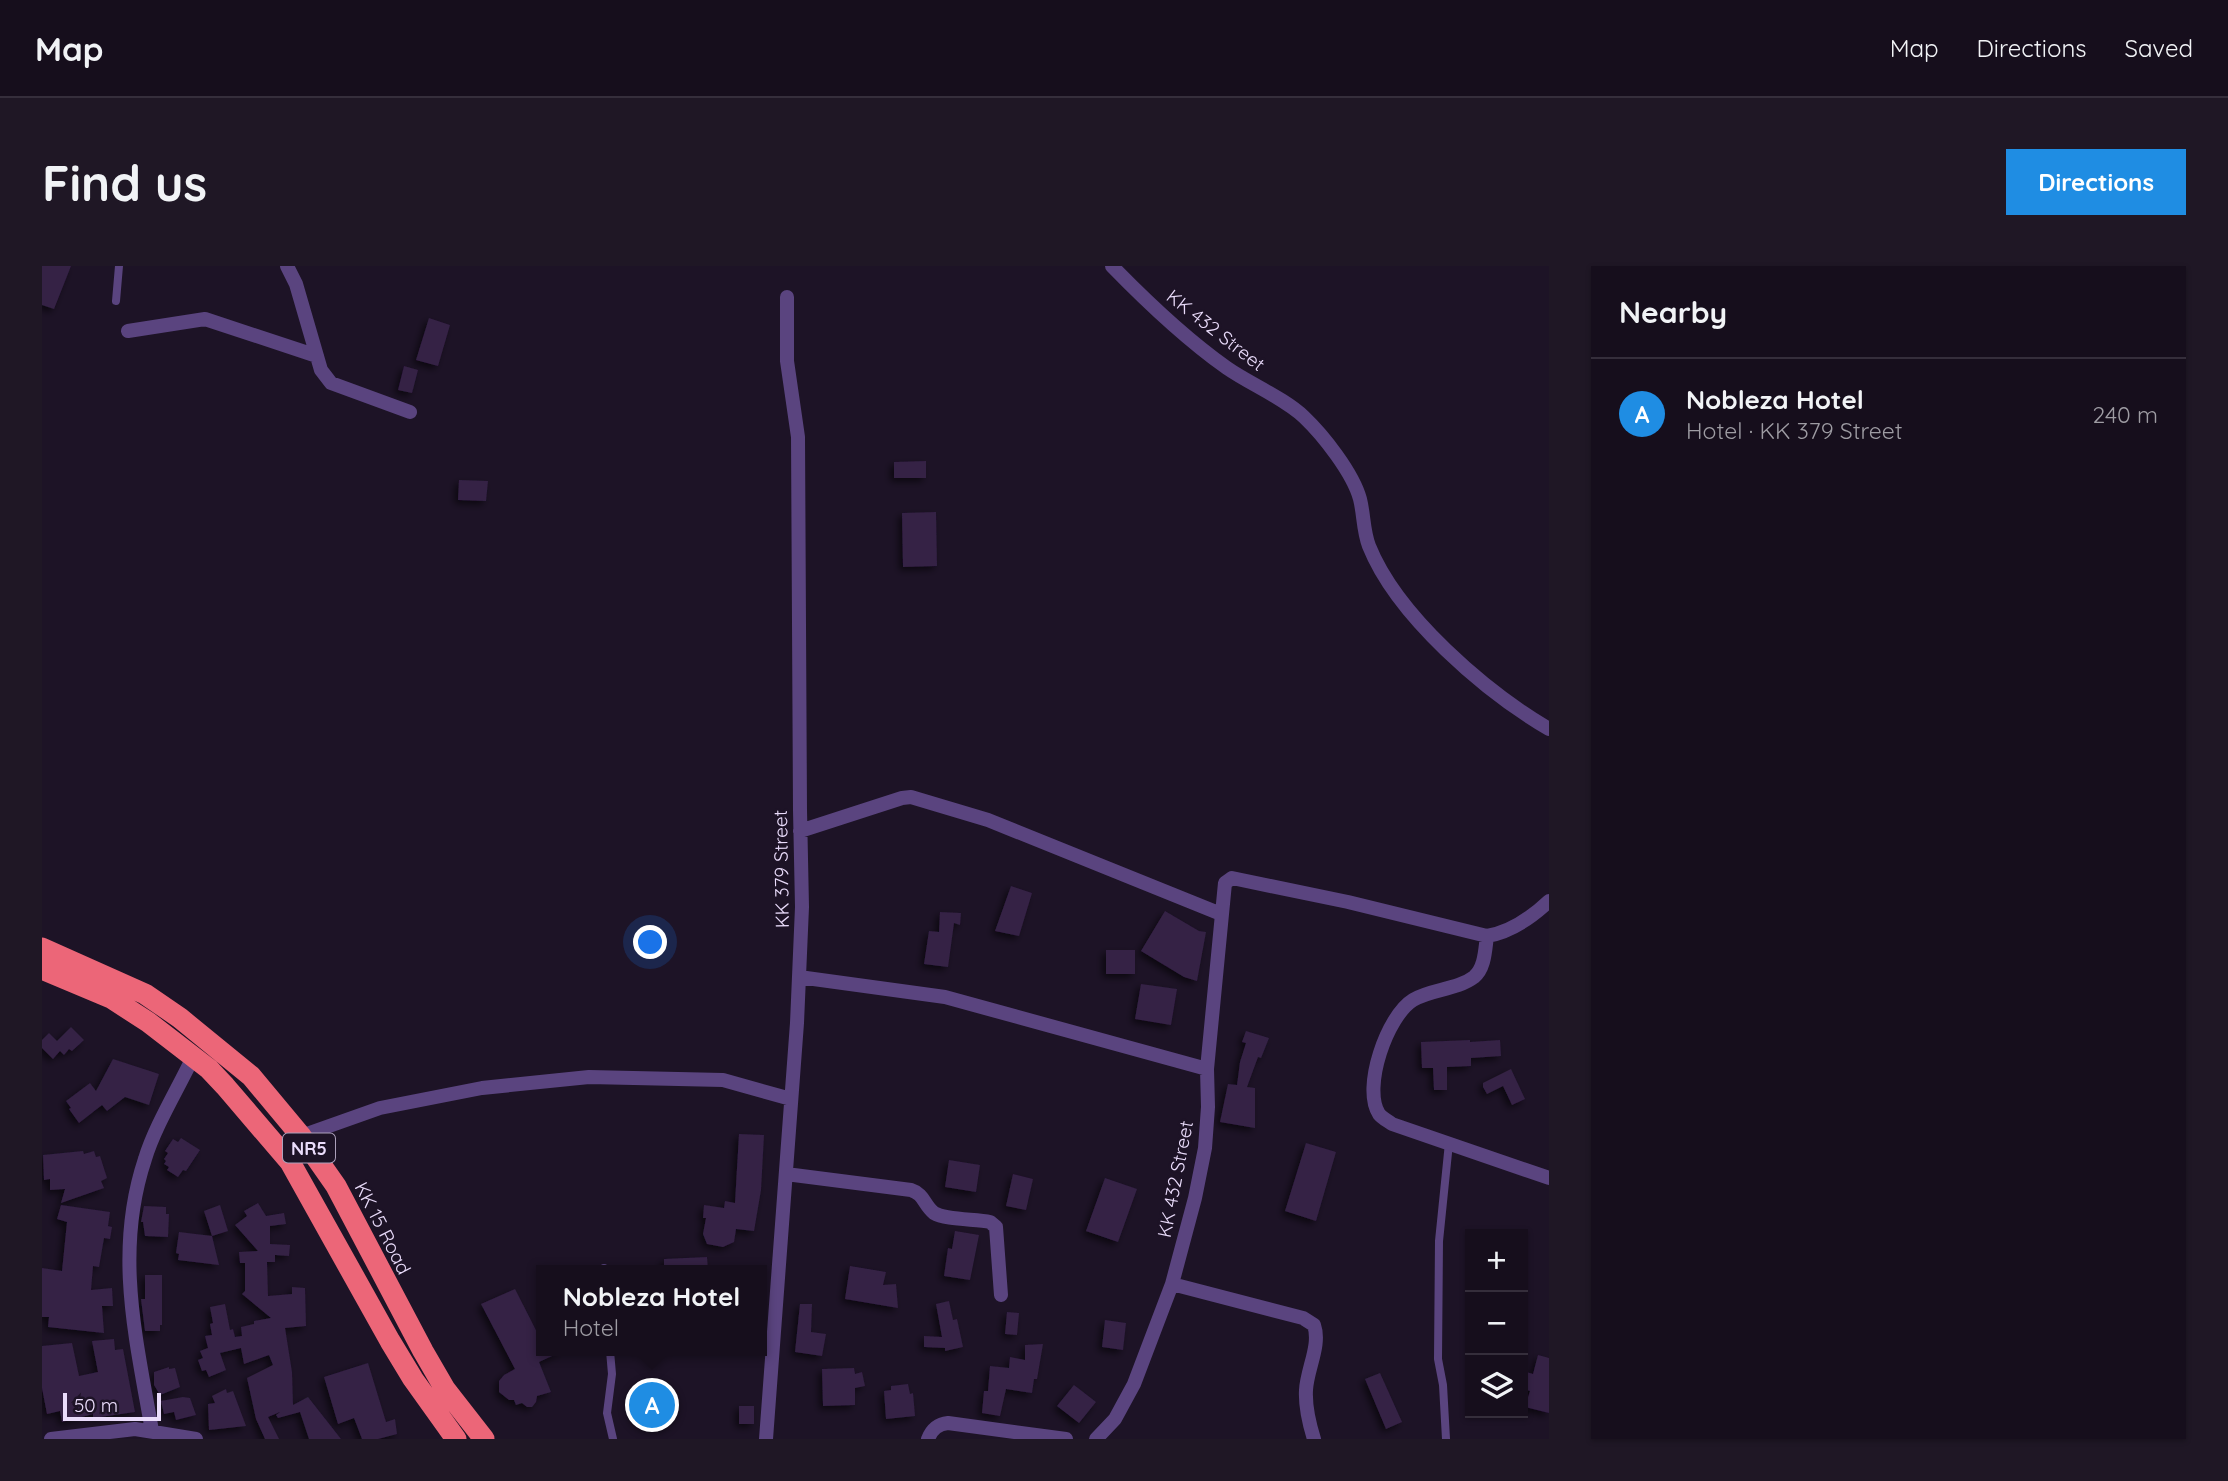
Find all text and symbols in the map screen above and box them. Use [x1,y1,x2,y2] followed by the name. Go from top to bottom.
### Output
[35,28,103,69] text: Map
[1890,33,1939,63] text: Map
[1977,33,2087,63] text: Directions
[2125,33,2193,63] text: Saved
[2006,149,2186,215] button: Directions
[42,152,207,213] text: Find us
[1162,284,1270,376] street label: KK 432 Street
[1619,293,1727,331] text: Nearby
[1686,383,1864,416] text: Nobleza Hotel
[1635,400,1649,429] text: A
[2093,400,2158,429] text: 240 m
[1686,416,1903,445] text: Hotel · KK 379 Street
[768,810,794,928] street label: KK 379 Street
[633,925,667,959] your location
[1152,1119,1198,1239] street label: KK 432 Street
[283,1134,335,1163] road number: NR5
[349,1178,417,1278] street label: KK 15 Road
[1465,1229,1528,1418] map controls
[1465,1229,1528,1292] button: +
[536,1265,767,1356] popup
[563,1280,740,1313] text: Nobleza Hotel
[1465,1292,1528,1355] button: −
[563,1313,619,1342] text: Hotel
[1465,1355,1528,1418] button: layers
[629,1379,675,1431] pin: A
[63,1390,161,1422] scale bar
[74,1393,118,1417] text: 50 m

